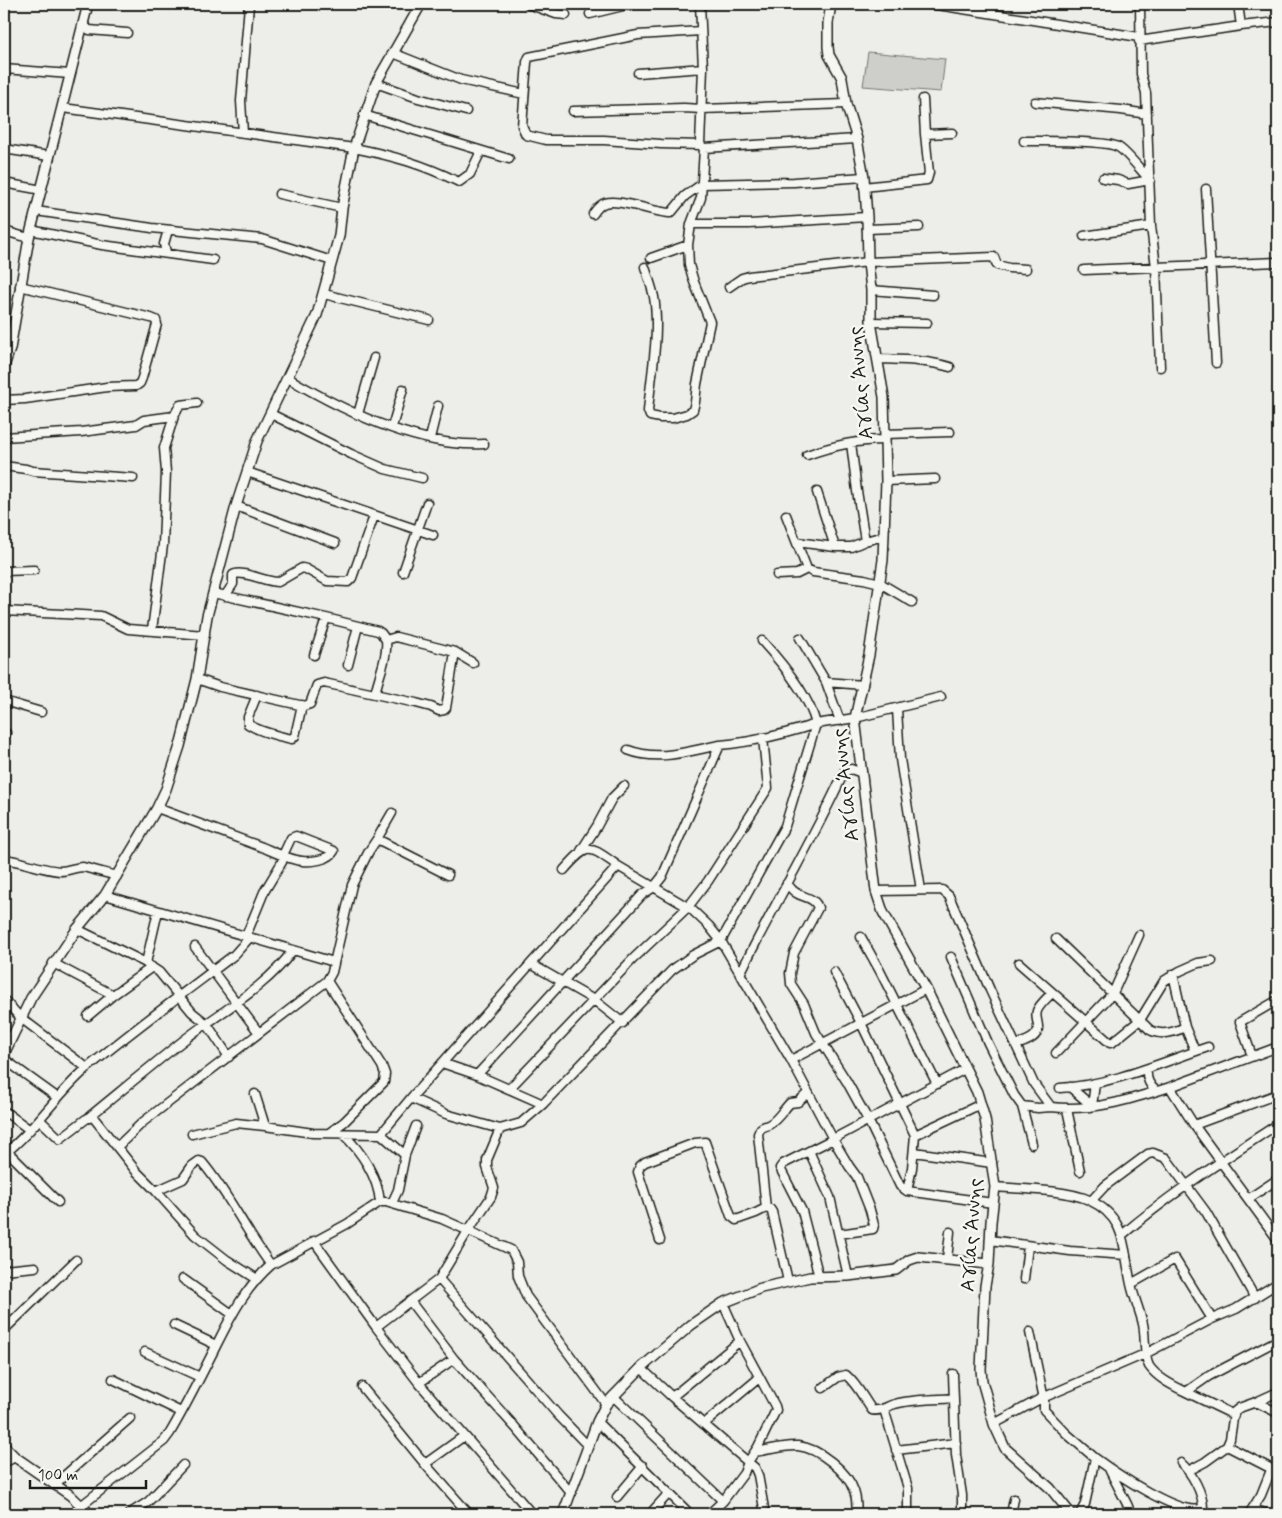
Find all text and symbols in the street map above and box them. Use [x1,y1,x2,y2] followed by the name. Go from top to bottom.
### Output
[842,325,880,441] street label: Αγίας Άννης
[826,727,866,843] street label: Αγίας Άννης
[955,1177,989,1293] street label: Αγίας Άννης
[30,1458,146,1490] scale bar
[38,1466,78,1486] text: 100 m

